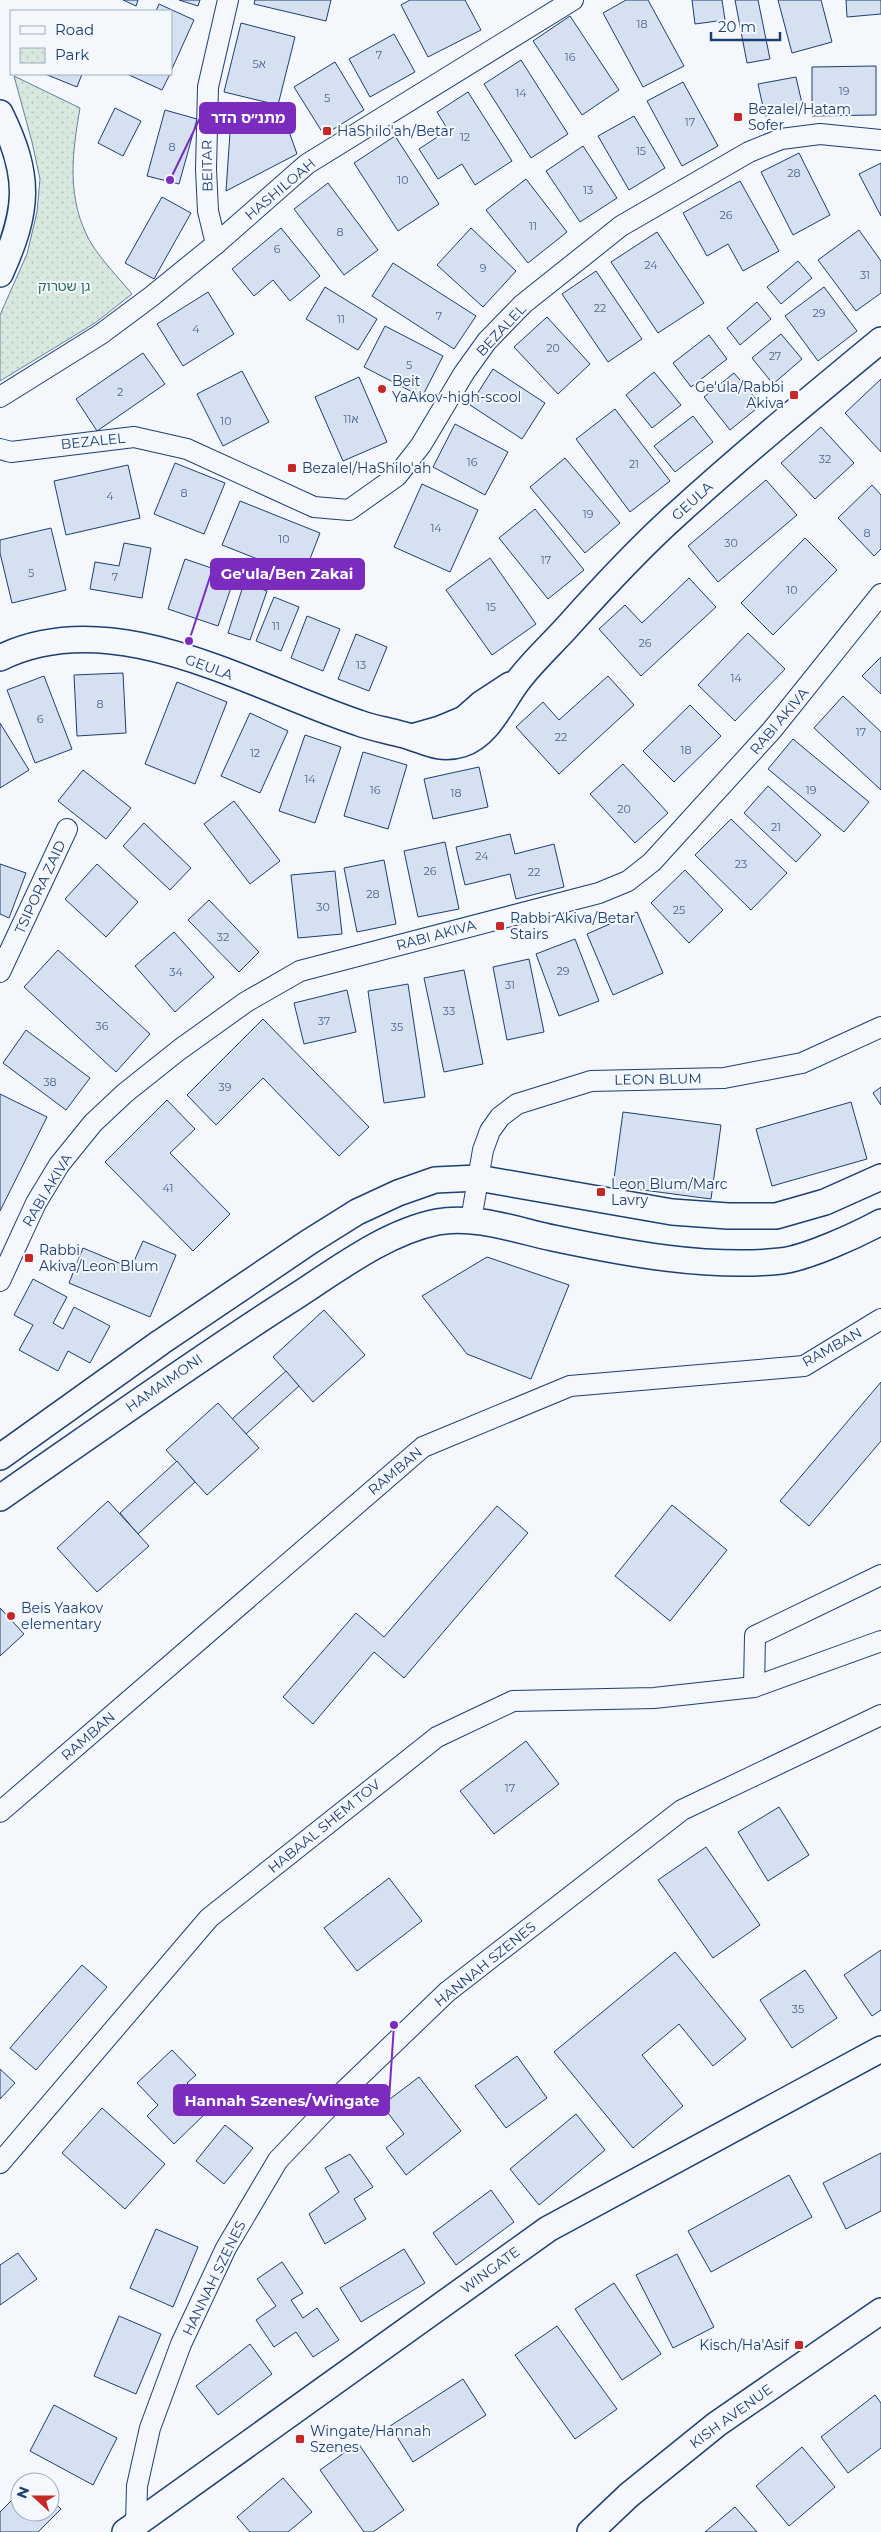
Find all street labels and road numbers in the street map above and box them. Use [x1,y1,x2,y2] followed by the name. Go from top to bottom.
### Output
[198,140,216,192] street label: BEITAR
[241,154,319,224] street label: HASHILOAH
[472,300,530,360] street label: BEZALEL
[60,429,127,453] street label: BEZALEL
[668,477,717,524] street label: GEULA
[183,650,236,684] street label: GEULA
[746,683,813,758] street label: RABI AKIVA
[10,837,70,937] street label: TSIPORA ZAID
[394,915,479,954] street label: RABI AKIVA
[614,1069,702,1089] street label: LEON BLUM
[18,1149,76,1230] street label: RABI AKIVA
[799,1323,865,1371] street label: RAMBAN
[122,1350,206,1416] street label: HAMAIMONI
[364,1443,426,1499] street label: RAMBAN
[57,1708,119,1764] street label: RAMBAN
[264,1775,384,1877] street label: HABAAL SHEM TOV
[430,1917,540,2011] street label: HANNAH SZENES
[178,2218,250,2338] street label: HANNAH SZENES
[457,2243,523,2297] street label: WINGATE
[686,2380,776,2452] street label: KISH AVENUE

